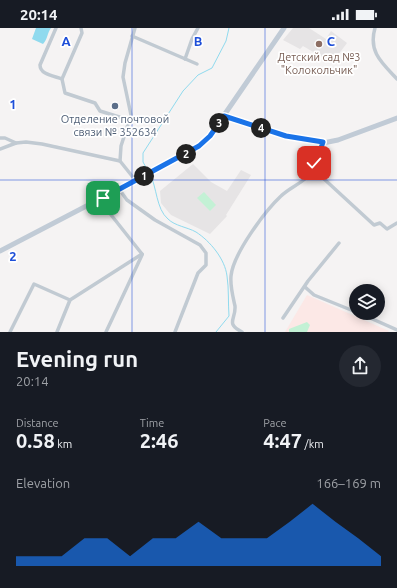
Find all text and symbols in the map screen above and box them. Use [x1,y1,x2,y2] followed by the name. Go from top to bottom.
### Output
[20,6,58,23] text: 20:14
[61,34,71,48] text: A
[194,34,203,48] text: B
[327,34,336,48] text: C
[314,39,324,49] marker: Детский сад №3 "Колокольчик"
[278,51,360,76] place label: Детский сад №3 "Колокольчик"
[9,97,17,111] text: 1
[110,101,120,111] marker: Отделение почтовой связи № 352634
[61,113,169,138] place label: Отделение почтовой связи № 352634
[209,113,229,133] pin: 3
[216,117,222,129] text: 3
[251,118,271,138] pin: 4
[258,122,264,134] text: 4
[176,144,196,164] pin: 2
[297,146,331,180] pin
[183,148,189,160] text: 2
[303,152,325,174] icon: check
[134,166,154,186] pin: 1
[141,170,147,182] text: 1
[86,181,120,215] pin
[92,187,114,209] icon: arrive
[9,249,17,263] text: 2
[349,284,385,320] map controls
[349,284,385,320] button: layers
[339,345,381,387] button: share
[16,346,138,371] text: Evening run
[16,374,49,388] text: 20:14
[16,417,59,429] text: Distance
[140,417,164,429] text: Time
[263,417,287,429] text: Pace
[16,429,55,452] text: 0.58
[140,429,178,452] text: 2:46
[263,429,302,452] text: 4:47
[55,438,72,450] text: km
[302,438,324,450] text: /km
[16,476,70,490] text: Elevation
[316,476,381,490] text: 166–169 m

